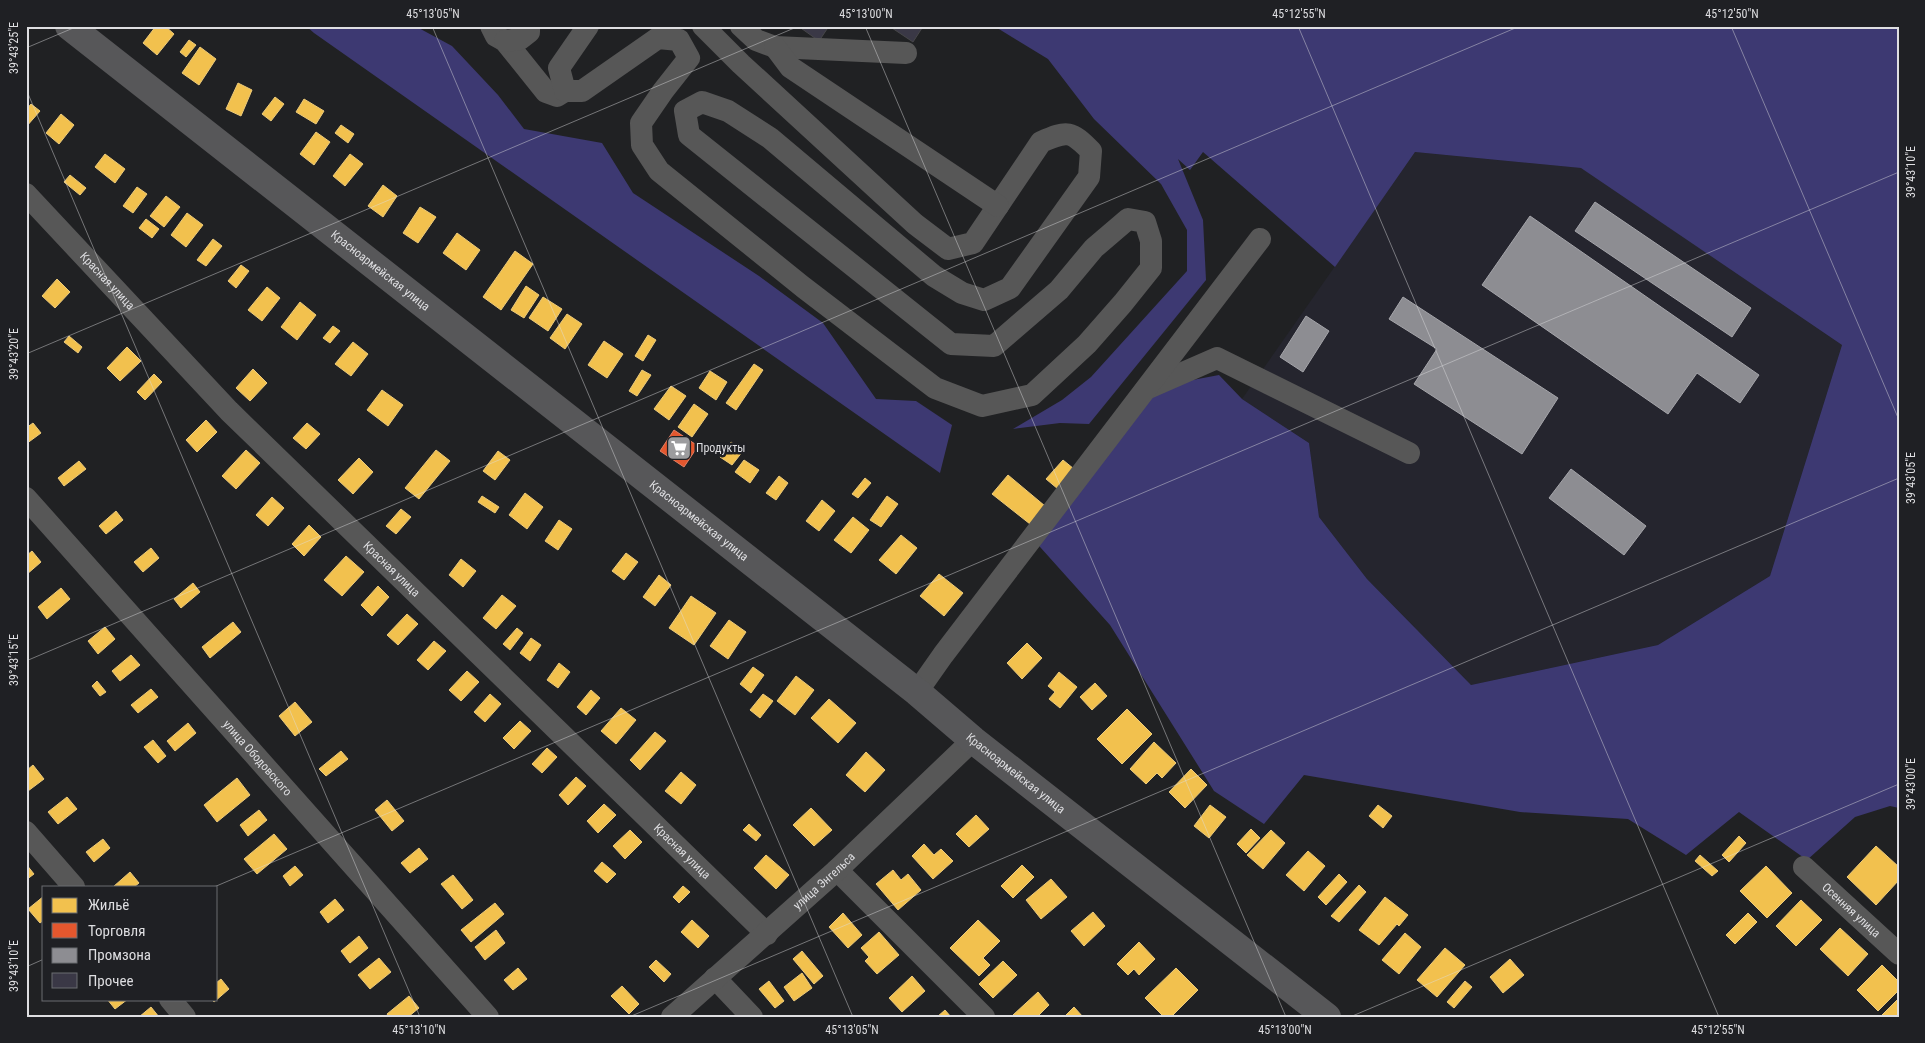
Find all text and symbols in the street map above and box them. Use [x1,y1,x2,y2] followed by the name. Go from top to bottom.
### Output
[406,7,460,21] text: 45°13'05"N
[839,7,893,21] text: 45°13'00"N
[1272,7,1326,21] text: 45°12'55"N
[1705,7,1759,21] text: 45°12'50"N
[7,22,21,74] text: 39°43'25"E
[1904,146,1918,198] text: 39°43'10"E
[328,227,433,314] street label: Красноармейская улица
[77,249,138,313] street label: Красная улица
[7,328,21,380] text: 39°43'20"E
[666,435,692,461] supermarket icon: Продукты
[696,441,745,455] place label: Продукты
[1904,452,1918,504] text: 39°43'05"E
[647,478,751,564] street label: Красноармейская улица
[361,539,423,600] street label: Красная улица
[7,634,21,686] text: 39°43'15"E
[220,717,295,799] street label: улица Ободовского
[963,730,1068,816] street label: Красноармейская улица
[1904,758,1918,810] text: 39°43'00"E
[651,821,713,882] street label: Красная улица
[790,849,858,913] street label: улица Энгельса
[1819,880,1883,941] street label: Осенняя улица
[42,886,218,1000] legend
[88,896,129,914] text: Жильё
[88,922,145,940] text: Торговля
[7,940,21,992] text: 39°43'10"E
[88,946,151,964] text: Промзона
[88,972,134,990] text: Прочее
[392,1023,446,1037] text: 45°13'10"N
[825,1023,879,1037] text: 45°13'05"N
[1258,1023,1312,1037] text: 45°13'00"N
[1691,1023,1745,1037] text: 45°12'55"N

